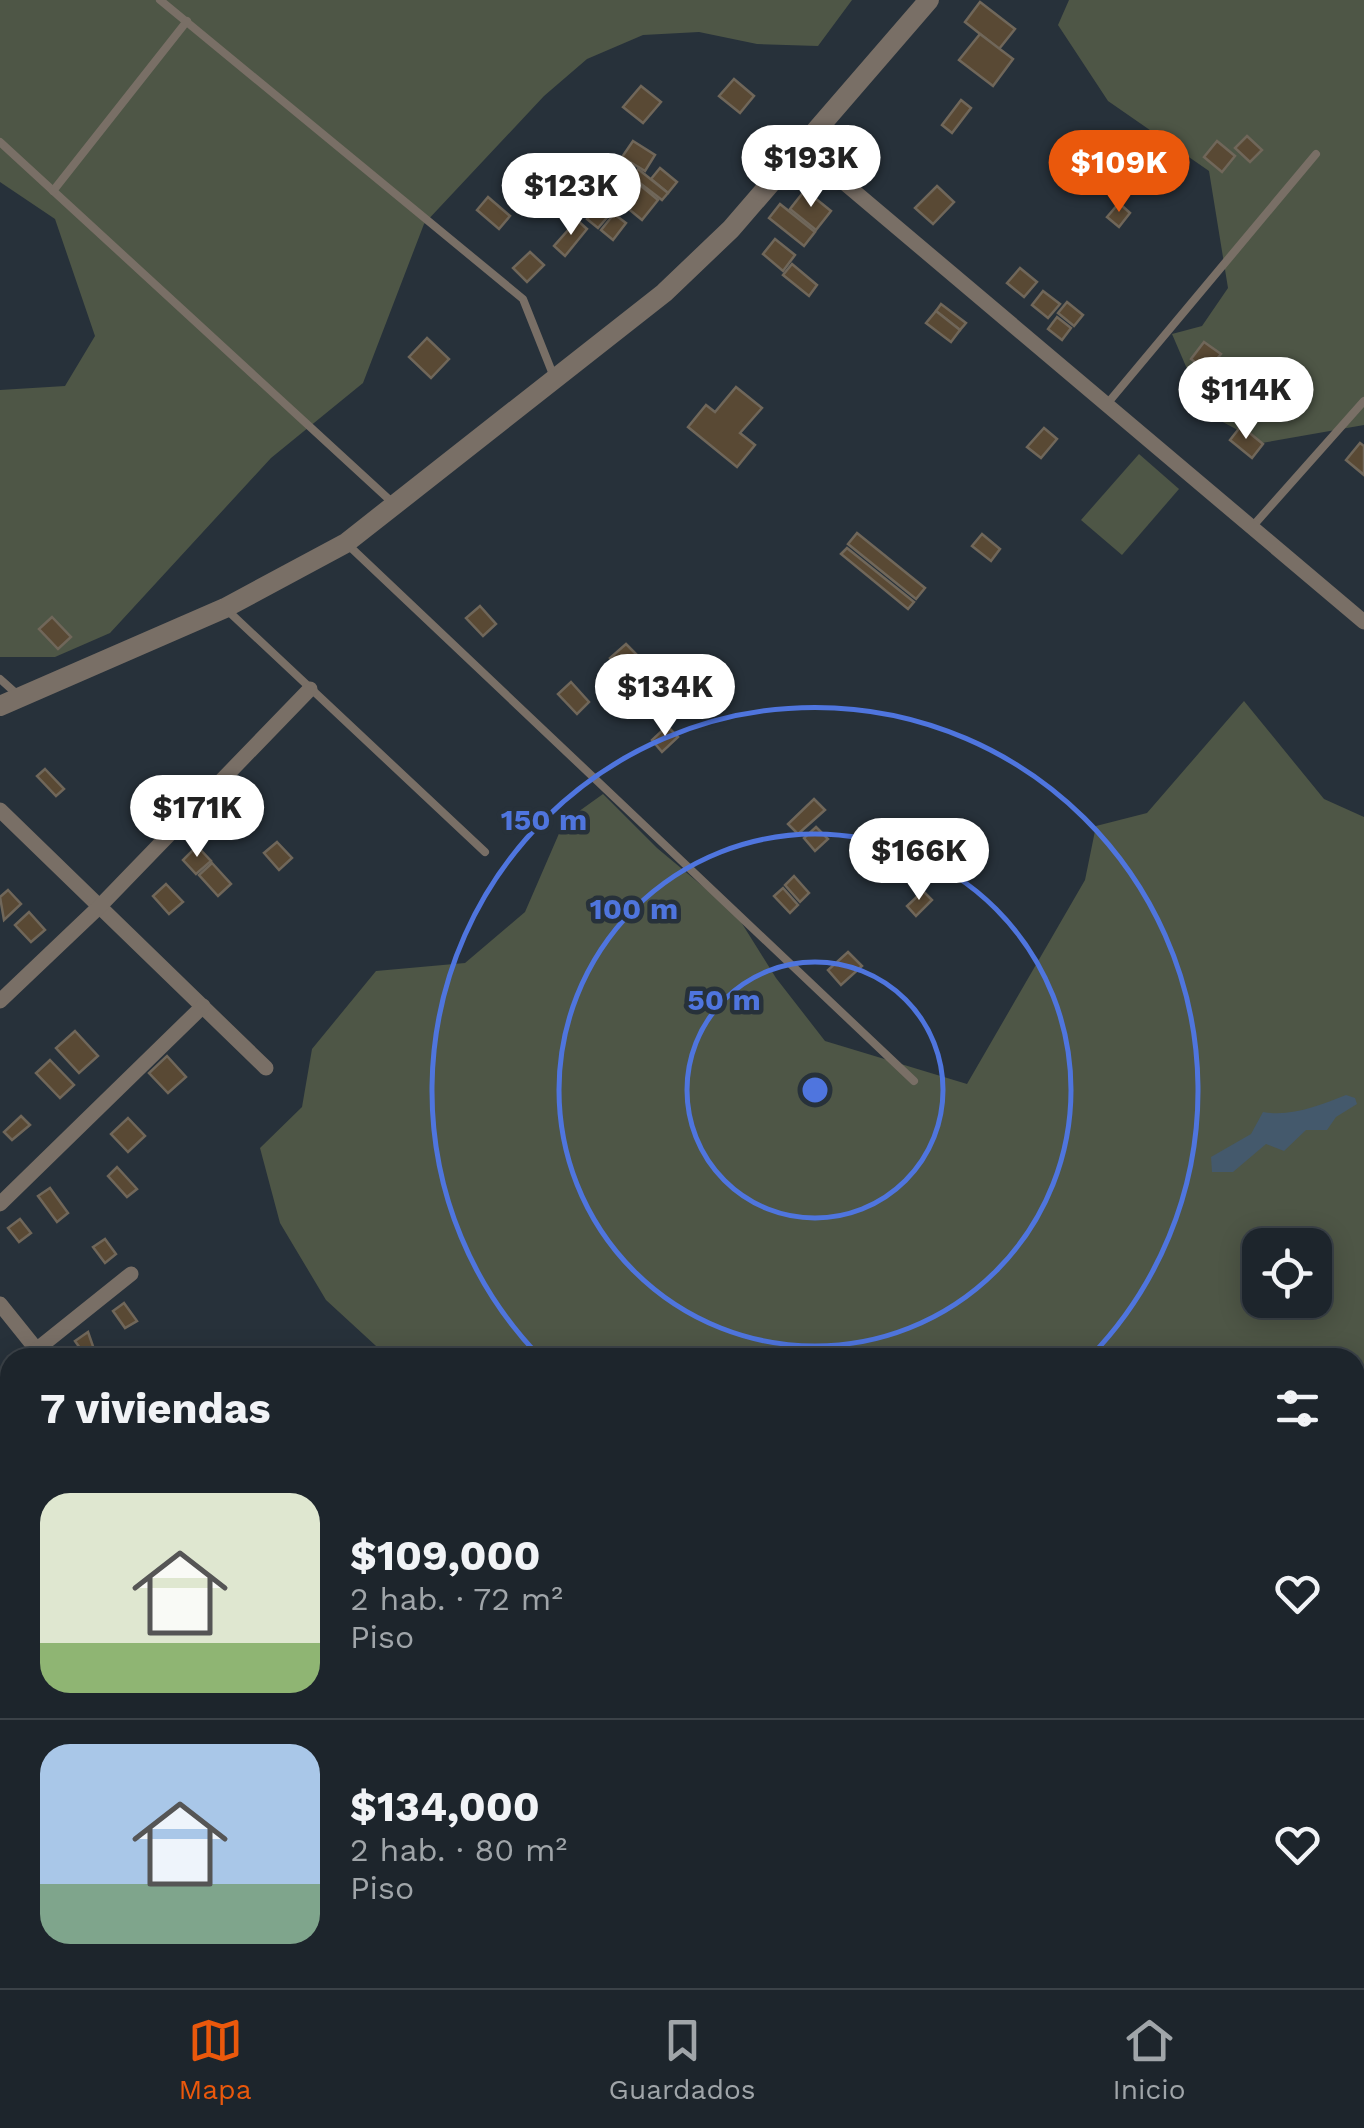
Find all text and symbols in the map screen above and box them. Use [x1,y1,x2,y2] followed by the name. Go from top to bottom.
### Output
[741,125,881,210] pin: $193K
[1049,130,1189,215] pin: $109K
[764,138,858,176] text: $193K
[1071,143,1167,181] text: $109K
[501,153,641,238] pin: $123K
[524,166,618,204] text: $123K
[1176,357,1316,442] pin: $114K
[1201,370,1291,408] text: $114K
[595,654,735,739] pin: $134K
[617,667,713,705] text: $134K
[127,775,267,860] pin: $171K
[152,788,242,826] text: $171K
[501,802,587,837] text: 150 m
[849,818,989,903] pin: $166K
[871,831,967,869] text: $166K
[590,891,678,926] text: 100 m
[687,982,761,1017] text: 50 m
[797,1072,833,1108] centre of rings
[1242,1228,1332,1318] map controls
[1242,1228,1332,1318] button: locate
[1270,1381,1325,1436] icon: filters
[40,1384,271,1433] text: 7 viviendas
[350,1531,541,1580] text: $109,000
[120,1533,240,1653] icon: home
[1270,1566,1325,1621] icon: heart
[350,1580,563,1618] text: 2 hab. · 72 m²
[350,1618,414,1656] text: Piso
[350,1782,540,1831] text: $134,000
[120,1784,240,1904] icon: home
[1270,1817,1325,1872] icon: heart
[350,1831,567,1869] text: 2 hab. · 80 m²
[350,1869,414,1907] text: Piso
[179,2013,252,2106] tab: Mapa
[609,2013,756,2106] tab: Guardados
[1113,2013,1185,2106] tab: Inicio

